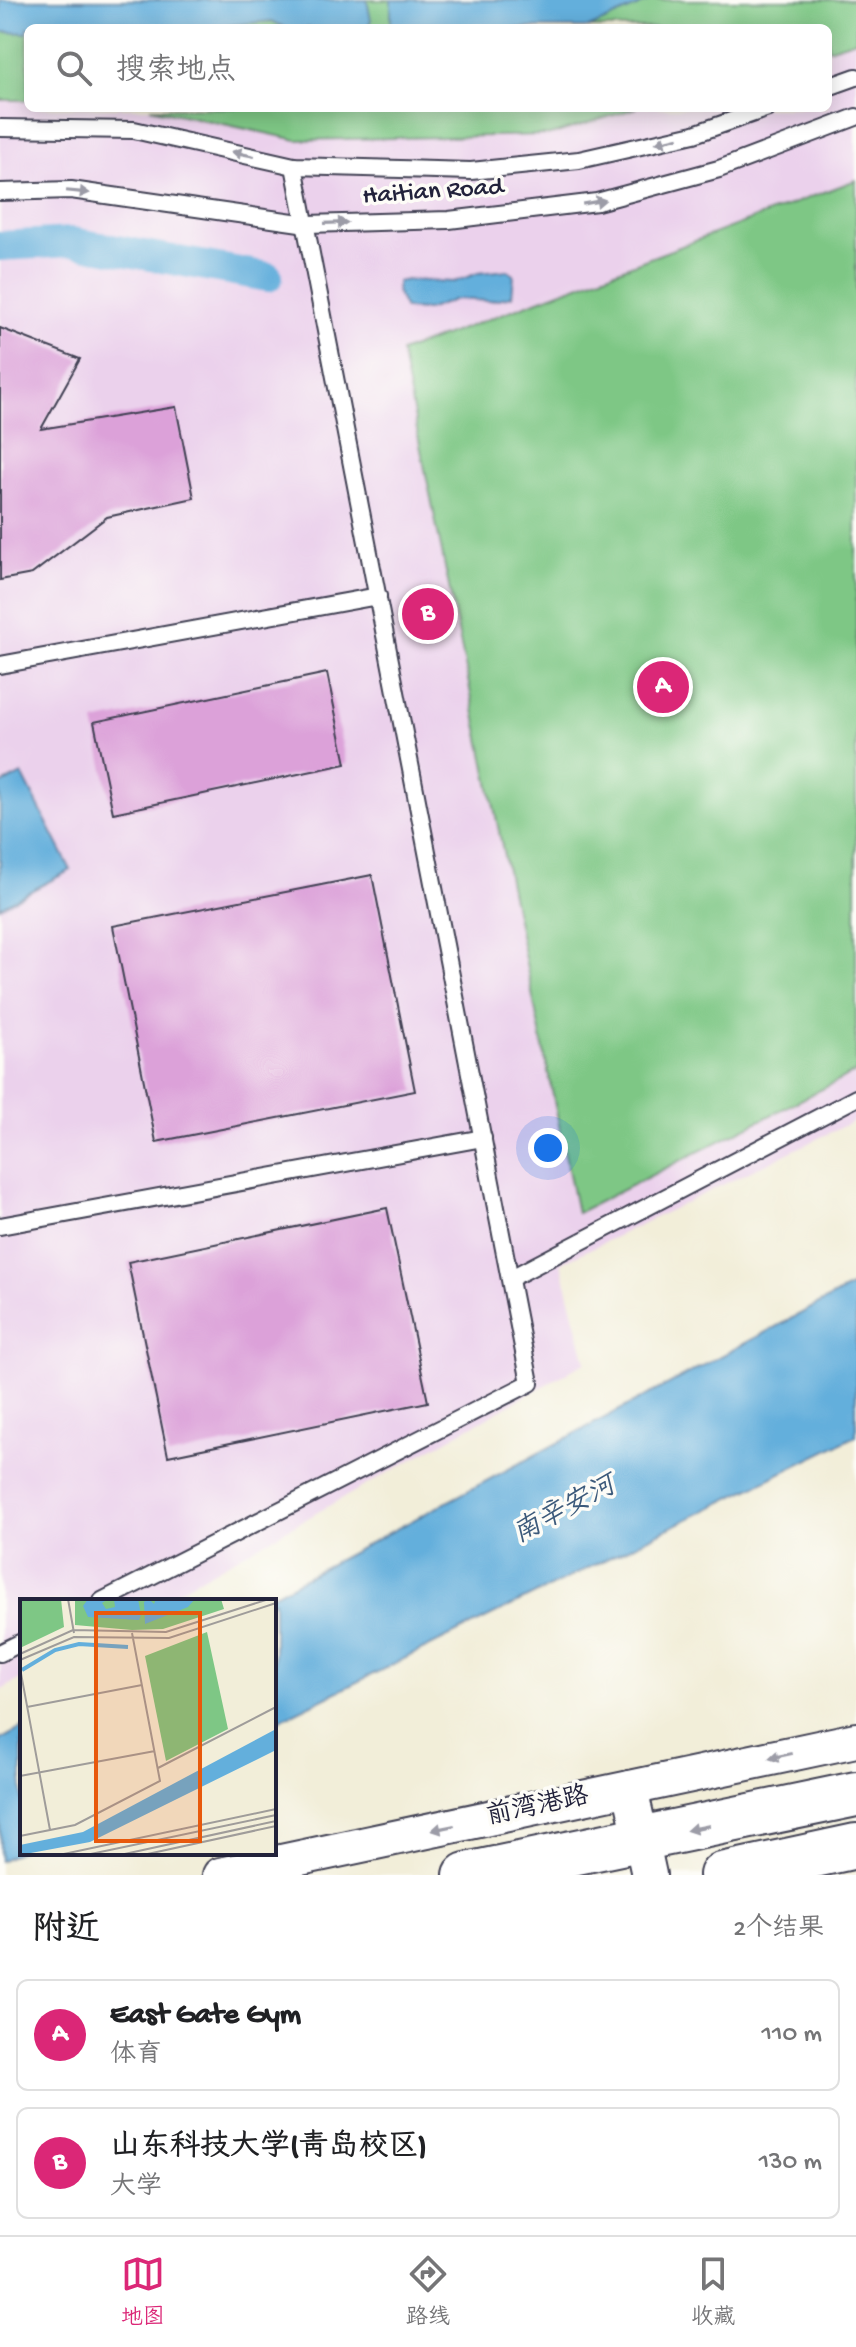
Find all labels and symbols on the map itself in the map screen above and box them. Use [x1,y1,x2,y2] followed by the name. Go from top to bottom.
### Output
[654,134,679,147] one-way arrow
[230,147,255,160] one-way arrow
[362,173,506,213] street label: Haitian Road
[66,185,91,198] one-way arrow
[582,195,607,207] one-way arrow
[324,217,349,229] one-way arrow
[402,584,454,644] pin: B
[637,657,689,717] pin: A
[528,1128,568,1168] your location
[507,1467,626,1552] water label: 南辛安河
[20,1599,276,1855] inset map
[767,1750,792,1763] one-way arrow
[483,1780,592,1834] street label: 前湾港路
[430,1822,455,1834] one-way arrow
[685,1822,710,1835] one-way arrow

